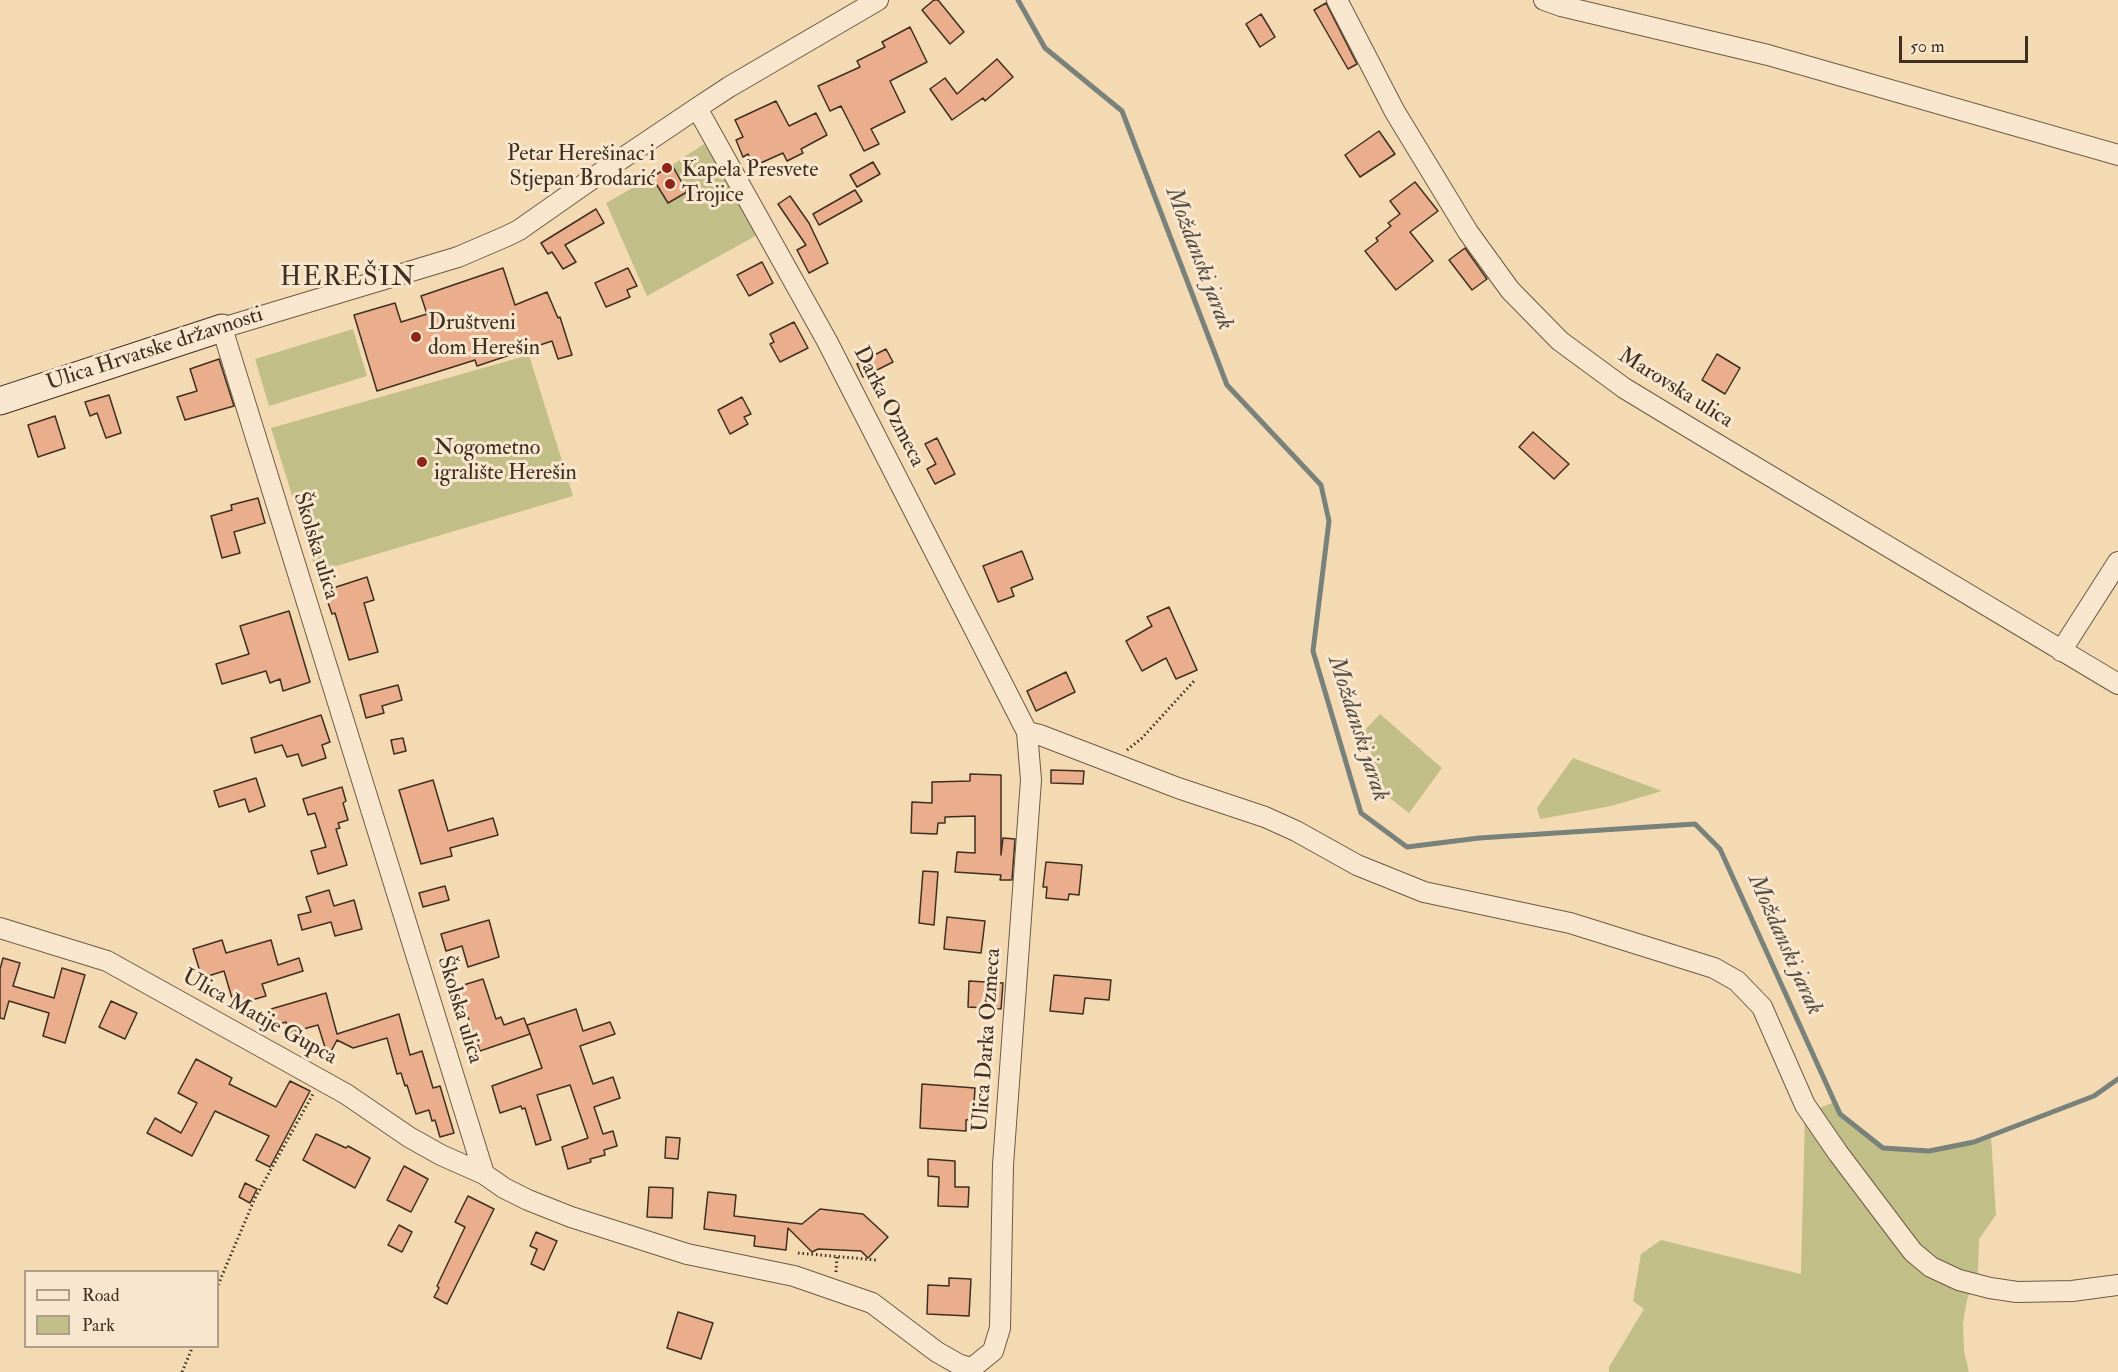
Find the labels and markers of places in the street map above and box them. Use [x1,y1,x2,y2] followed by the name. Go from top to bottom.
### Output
[507,142,655,194] place label: Petar Herešinac i Stjepan Brodarić
[682,158,818,210] place label: Kapela Presvete Trojice
[660,161,674,175] marker: Petar Herešinac i Stjepan Brodarić
[663,177,677,191] marker: Kapela Presvete Trojice
[428,311,540,362] place label: Društveni dom Herešin
[409,330,423,344] marker: Društveni dom Herešin
[434,436,577,488] place label: Nogometno igralište Herešin
[415,455,429,469] marker: Nogometno igralište Herešin

